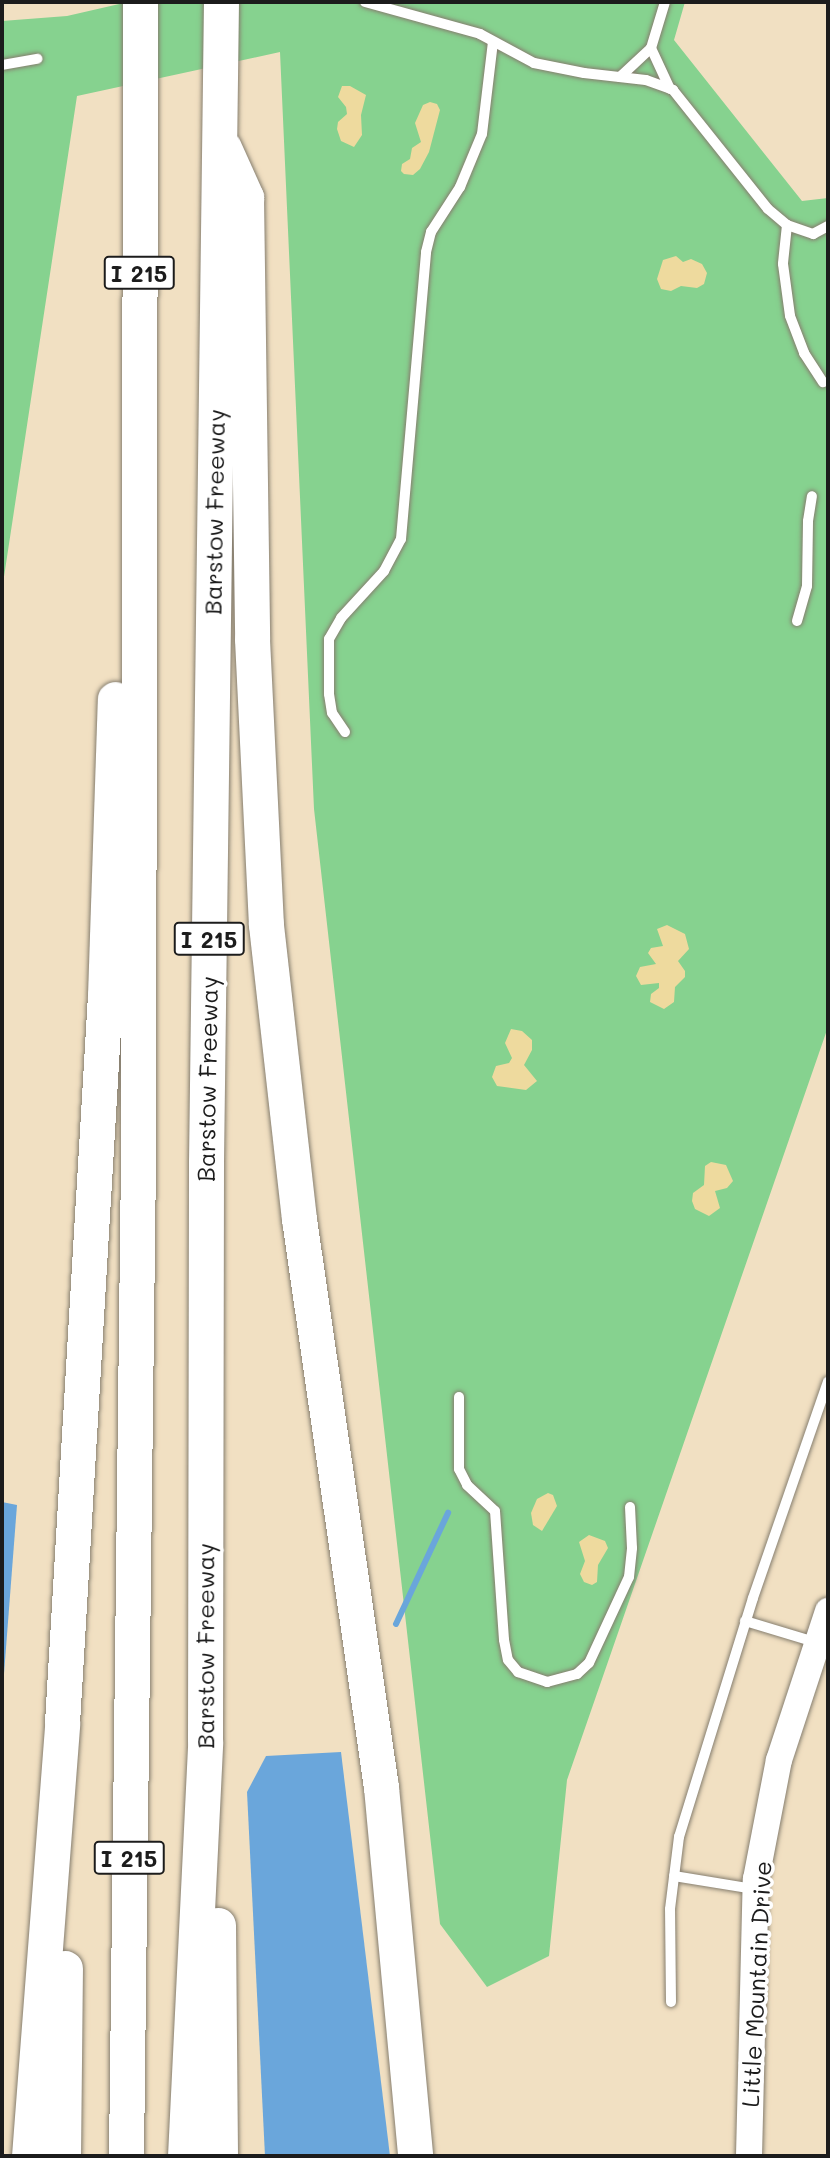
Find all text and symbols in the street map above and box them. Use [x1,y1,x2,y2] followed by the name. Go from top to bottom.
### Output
[102,254,176,292] road number: I 215
[198,409,230,615] street label: Barstow Freeway
[172,920,246,958] road number: I 215
[191,976,223,1182] street label: Barstow Freeway
[191,1543,219,1749] street label: Barstow Freeway
[92,1839,166,1878] road number: I 215
[735,1860,777,2108] street label: Little Mountain Drive

